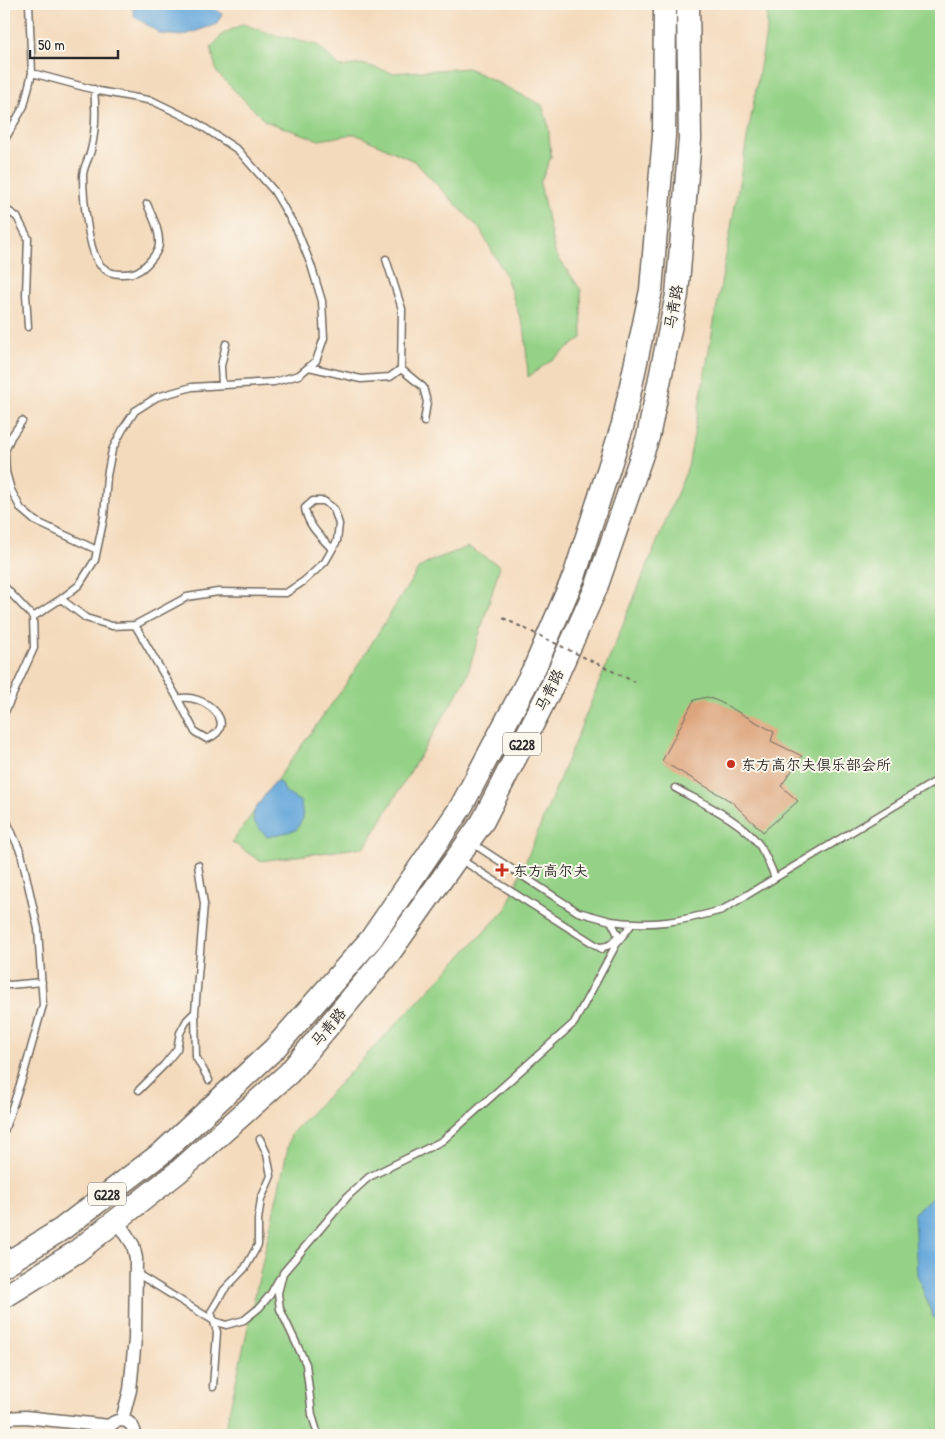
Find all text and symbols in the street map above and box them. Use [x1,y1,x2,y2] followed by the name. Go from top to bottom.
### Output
[30,28,118,60] scale bar
[38,34,65,55] text: 50 m
[659,283,687,331] street label: 马青路
[530,665,568,715] street label: 马青路
[503,732,541,756] road number: G228
[741,754,891,775] place label: 东方高尔夫俱乐部会所
[725,758,737,770] marker: 东方高尔夫俱乐部会所
[513,860,588,881] place label: 东方高尔夫
[495,863,509,877] marker: 东方高尔夫
[305,1003,351,1051] street label: 马青路
[88,1182,126,1206] road number: G228

